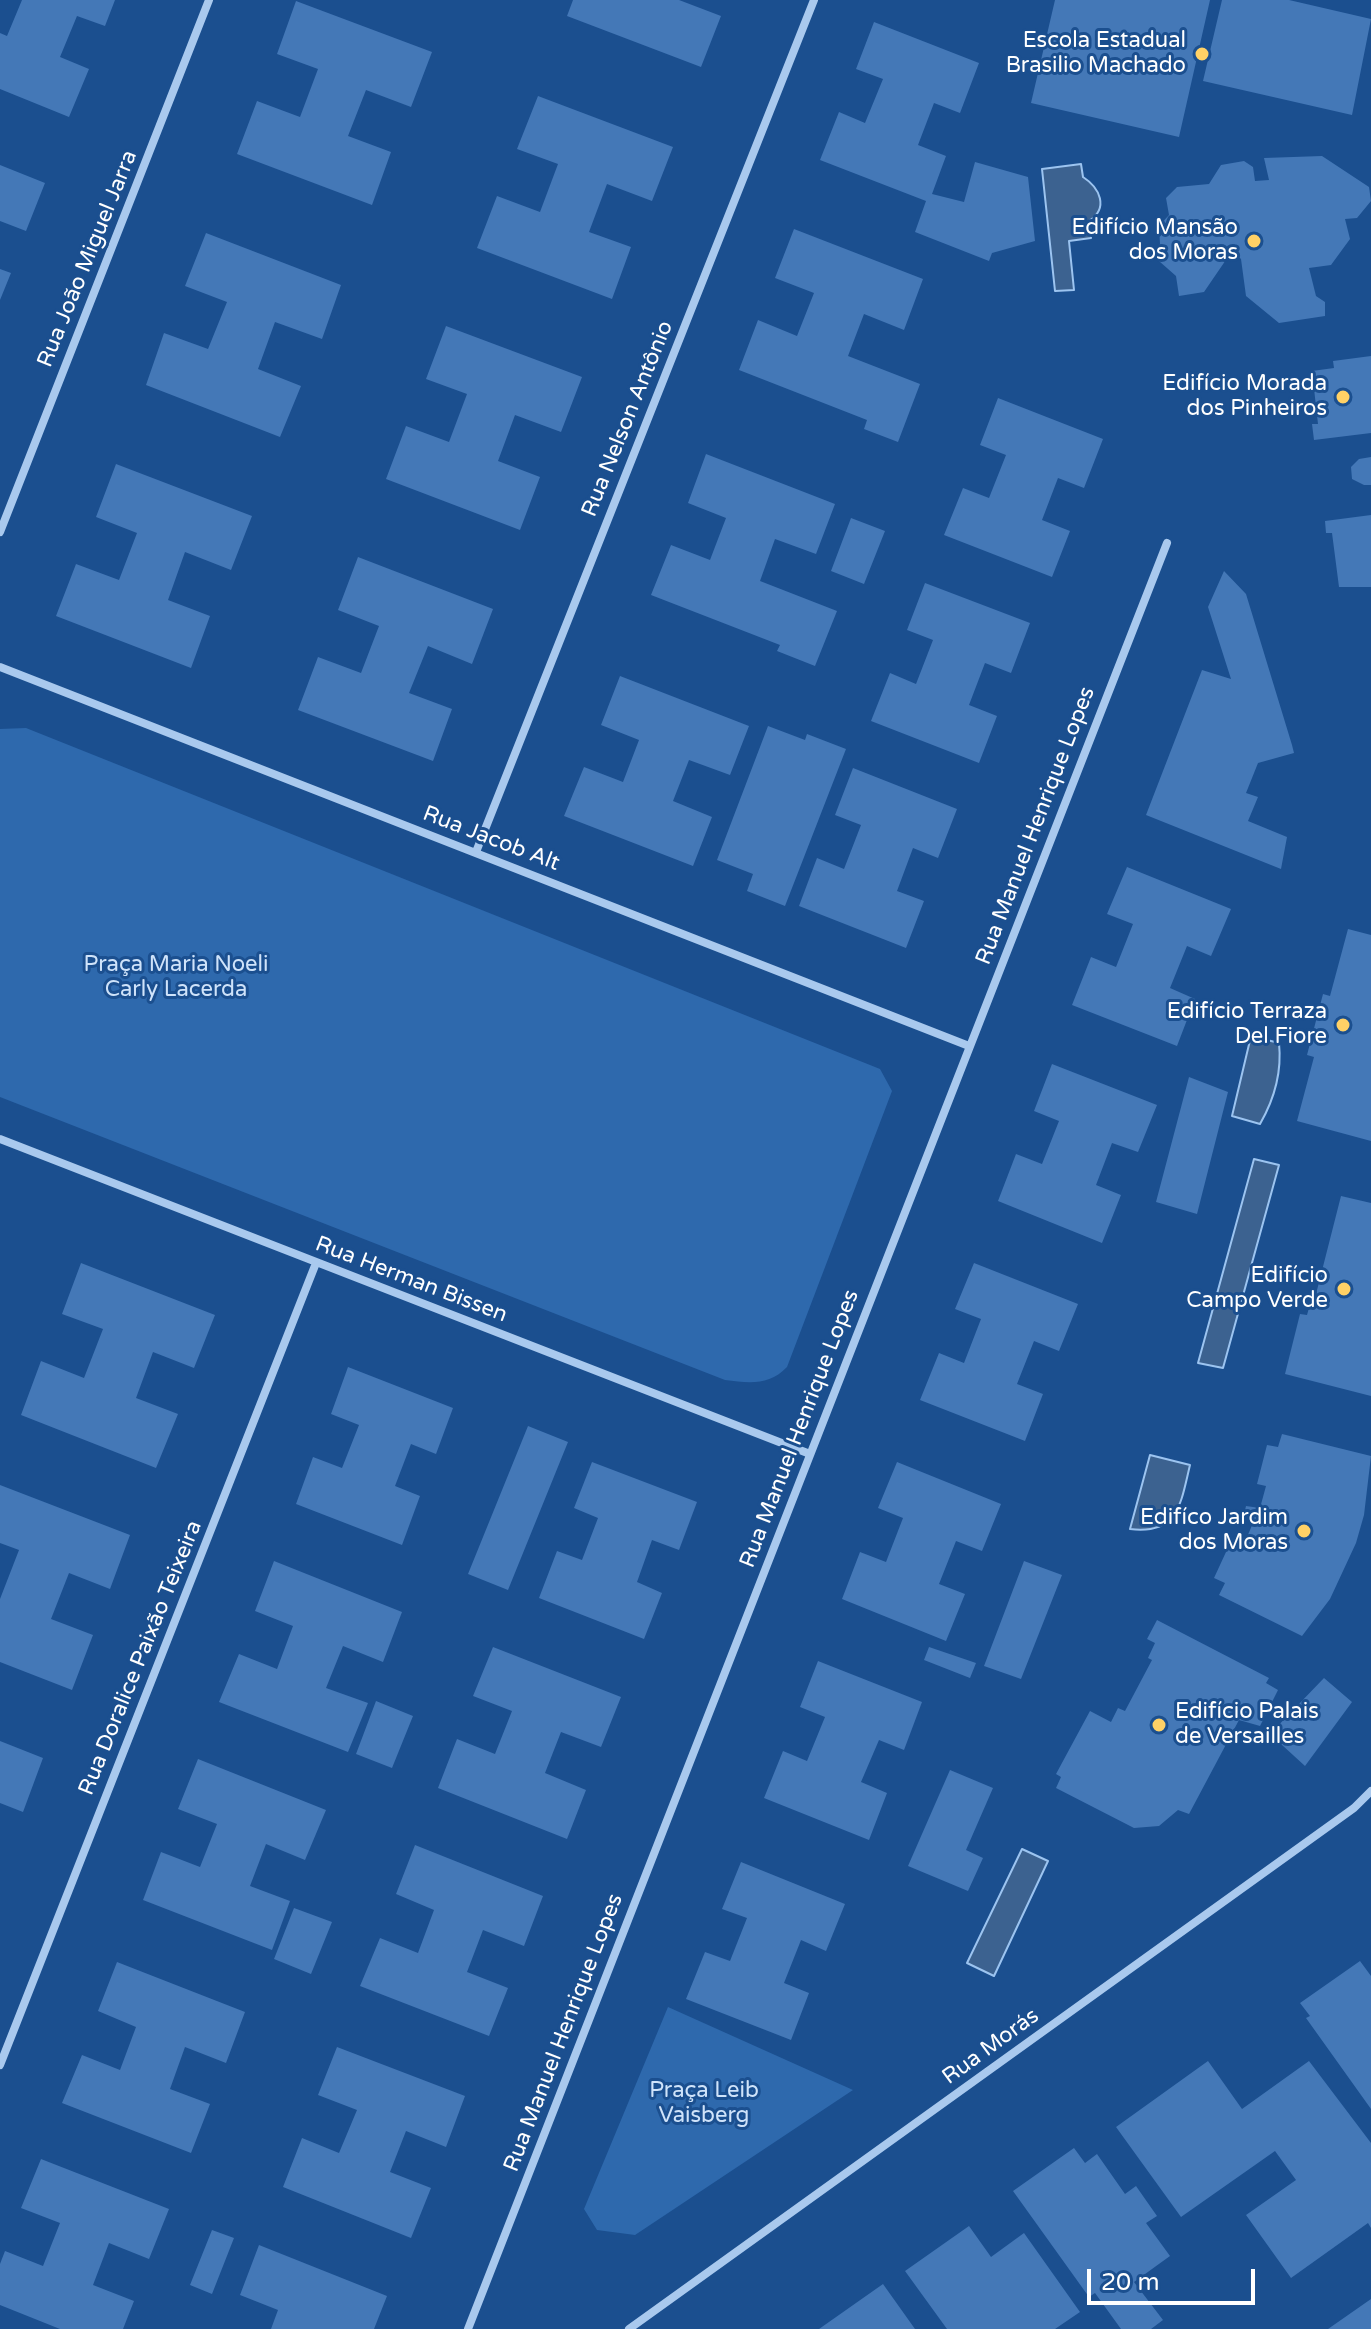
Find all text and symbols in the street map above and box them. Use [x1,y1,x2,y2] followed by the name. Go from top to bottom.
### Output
[1006,28,1186,80] place label: Escola Estadual Brasilio Machado
[1193,45,1211,63] marker: Escola Estadual Brasilio Machado
[32,147,144,371] street label: Rua João Miguel Jarra
[1071,215,1238,266] place label: Edifício Mansão dos Moras
[1245,232,1263,250] marker: Edifício Mansão dos Moras
[577,317,679,521] street label: Rua Nelson Antônio
[1162,371,1327,422] place label: Edifício Morada dos Pinheiros
[1334,388,1352,406] marker: Edifício Morada dos Pinheiros
[971,683,1101,969] street label: Rua Manuel Henrique Lopes
[419,801,563,877] street label: Rua Jacob Alt
[84,952,268,1004] park label: Praça Maria Noeli Carly Lacerda
[1167,999,1327,1050] place label: Edifício Terraza Del Fiore
[1334,1016,1352,1034] marker: Edifício Terraza Del Fiore
[311,1231,511,1329] street label: Rua Herman Bissen
[1186,1263,1328,1314] place label: Edifício Campo Verde
[1335,1280,1353,1298] marker: Edifício Campo Verde
[735,1286,865,1572] street label: Rua Manuel Henrique Lopes
[1140,1505,1288,1556] place label: Edifíco Jardim dos Moras
[74,1517,208,1799] street label: Rua Doralice Paixão Teixeira
[1295,1522,1313,1540] marker: Edifíco Jardim dos Moras
[1175,1699,1319,1750] place label: Edifício Palais de Versailles
[1150,1716,1168,1734] marker: Edifício Palais de Versailles
[499,1890,629,2176] street label: Rua Manuel Henrique Lopes
[938,2003,1044,2091] street label: Rua Morás
[649,2078,759,2130] park label: Praça Leib Vaisberg
[1091,2253,1259,2303] scale bar
[1101,2268,1159,2297] text: 20 m

